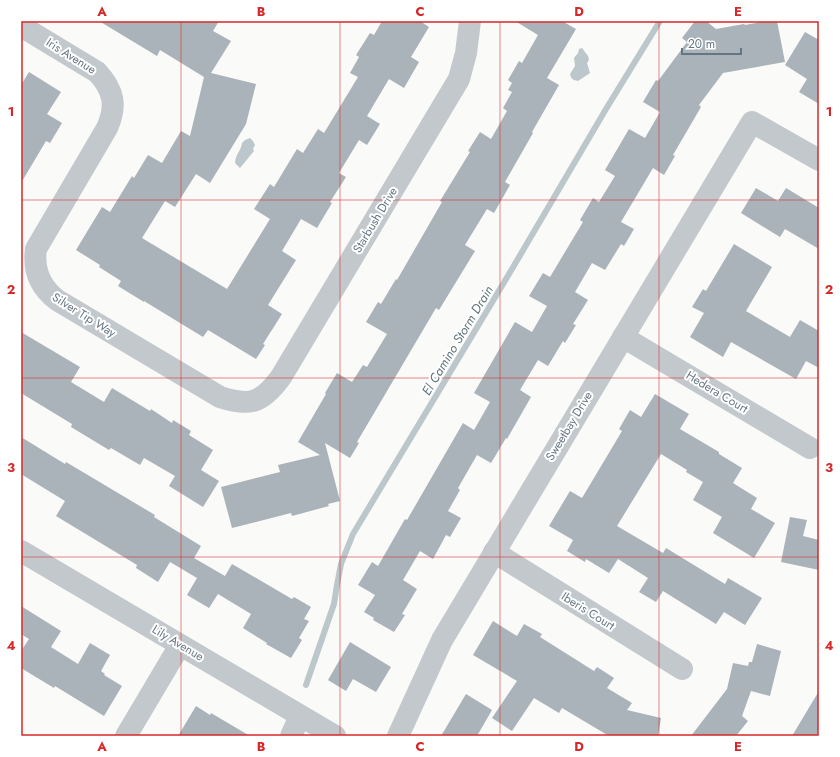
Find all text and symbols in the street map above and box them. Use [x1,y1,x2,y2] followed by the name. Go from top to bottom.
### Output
[96,2,107,21] text: A
[257,2,266,21] text: B
[415,2,425,21] text: C
[574,2,584,21] text: D
[734,2,742,21] text: E
[682,30,741,56] scale bar
[42,34,100,78] street label: Iris Avenue
[688,35,715,53] text: 20 m
[8,102,14,121] text: 1
[826,102,832,121] text: 1
[348,184,402,256] street label: Starbush Drive
[7,280,15,299] text: 2
[825,280,833,299] text: 2
[417,281,498,399] water label: El Camino Storm Drain
[49,288,120,342] street label: Silver Tip Way
[683,366,751,418] street label: Hedera Court
[541,388,597,464] street label: Sweetbay Drive
[7,458,15,477] text: 3
[825,458,833,477] text: 3
[558,588,618,635] street label: Iberis Court
[149,620,207,666] street label: Lily Avenue
[6,636,16,655] text: 4
[824,636,834,655] text: 4
[96,737,107,756] text: A
[257,737,266,756] text: B
[415,737,425,756] text: C
[574,737,584,756] text: D
[734,737,742,756] text: E

